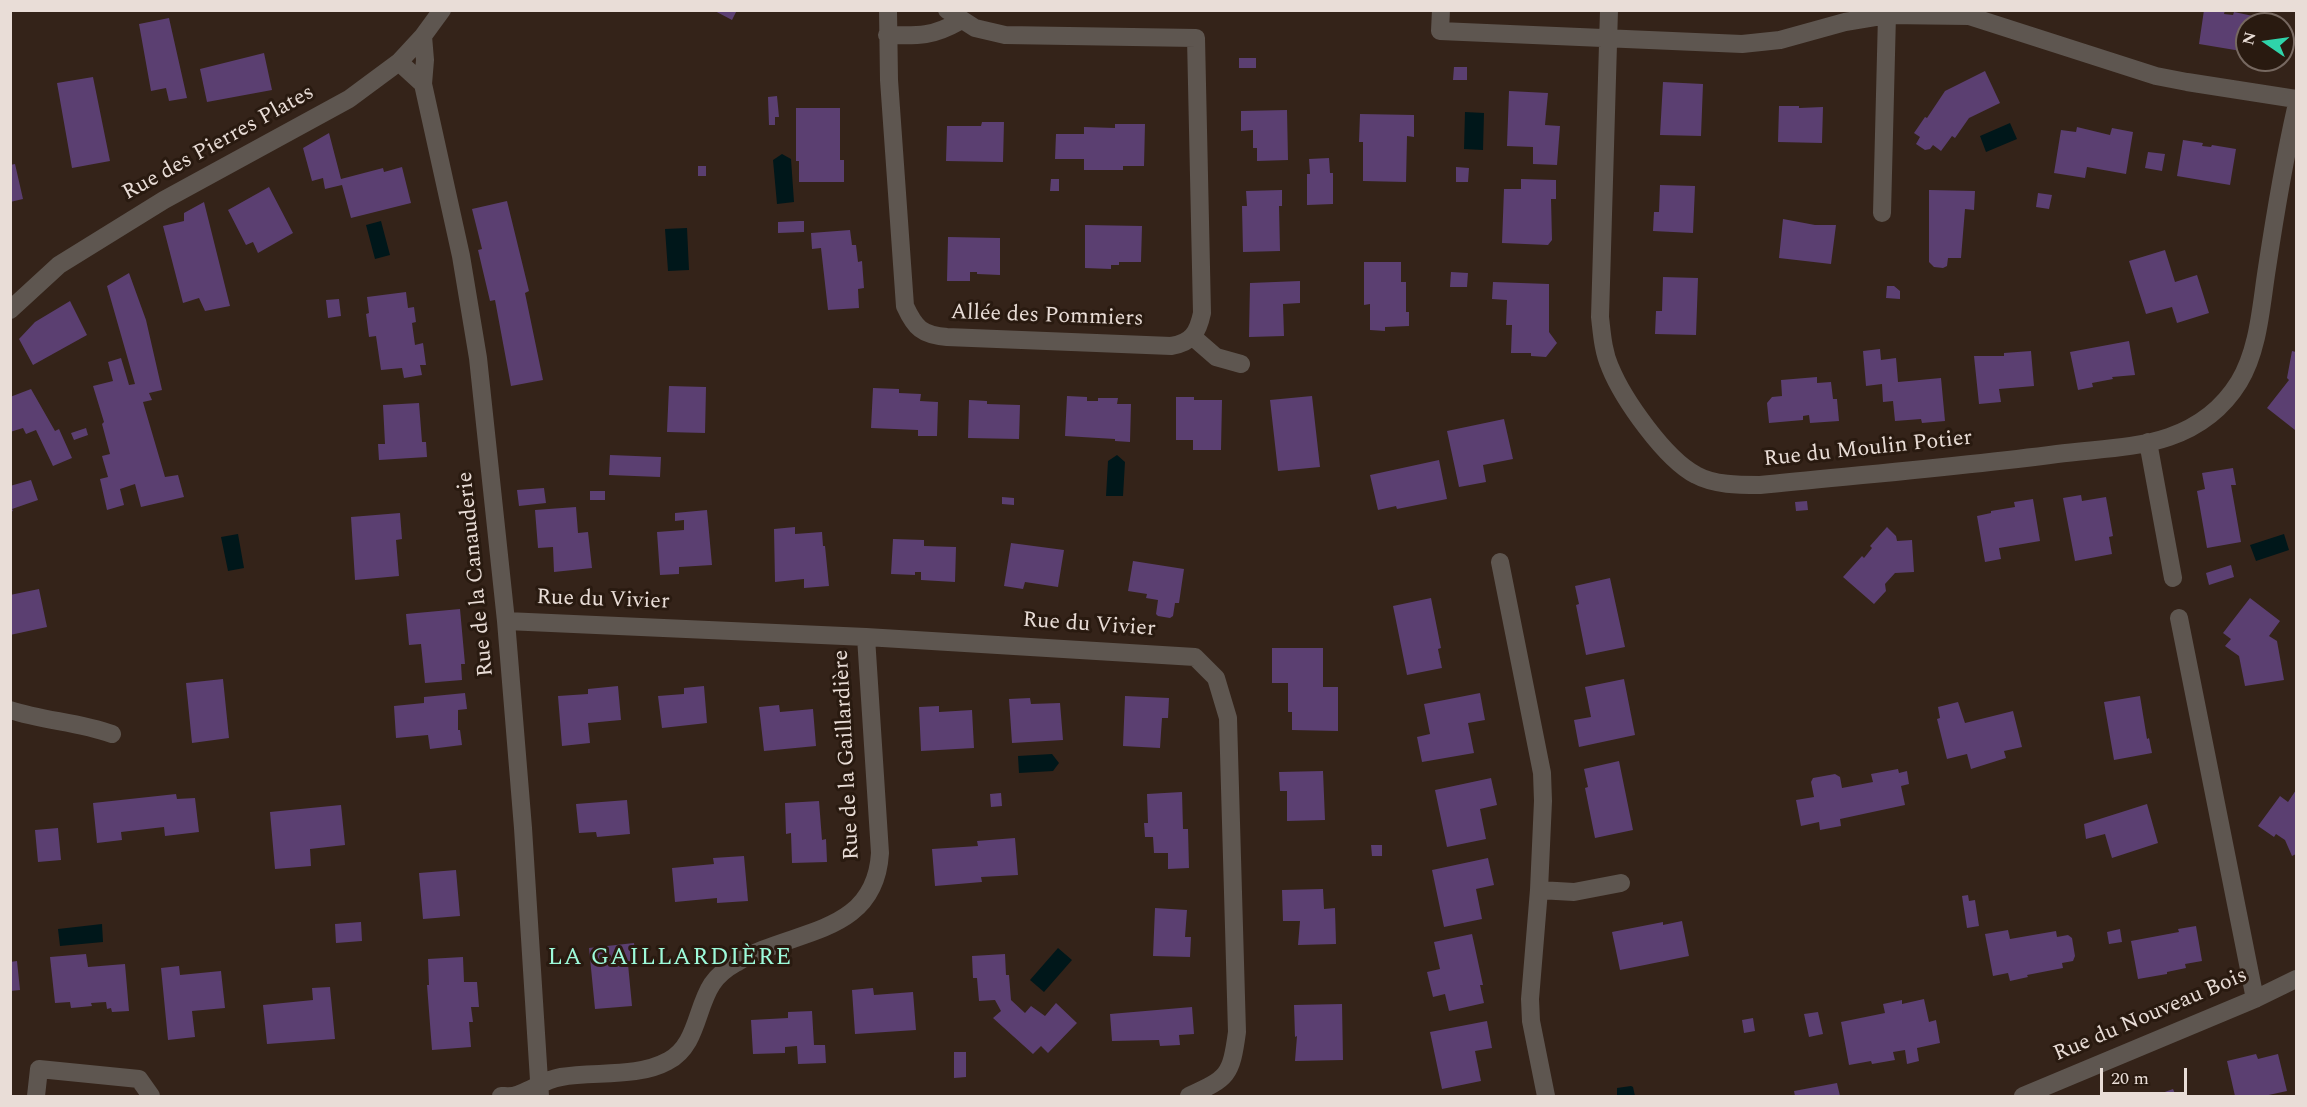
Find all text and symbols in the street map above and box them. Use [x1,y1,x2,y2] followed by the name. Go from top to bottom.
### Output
[2235,12,2295,72] north arrow
[2236,29,2263,47] text: N
[119,80,319,208] street label: Rue des Pierres Plates
[950,300,1144,334] street label: Allée des Pommiers
[1762,426,1974,474] street label: Rue du Moulin Potier
[453,470,501,678] street label: Rue de la Canauderie
[536,585,670,617] street label: Rue du Vivier
[1022,608,1156,644] street label: Rue du Vivier
[829,649,867,861] street label: Rue de la Gaillardière
[547,945,793,973] district label: LA GAILLARDIÈRE
[2050,963,2252,1069] street label: Rue du Nouveau Bois
[2103,1056,2190,1094] scale bar
[2111,1065,2149,1092] text: 20 m

